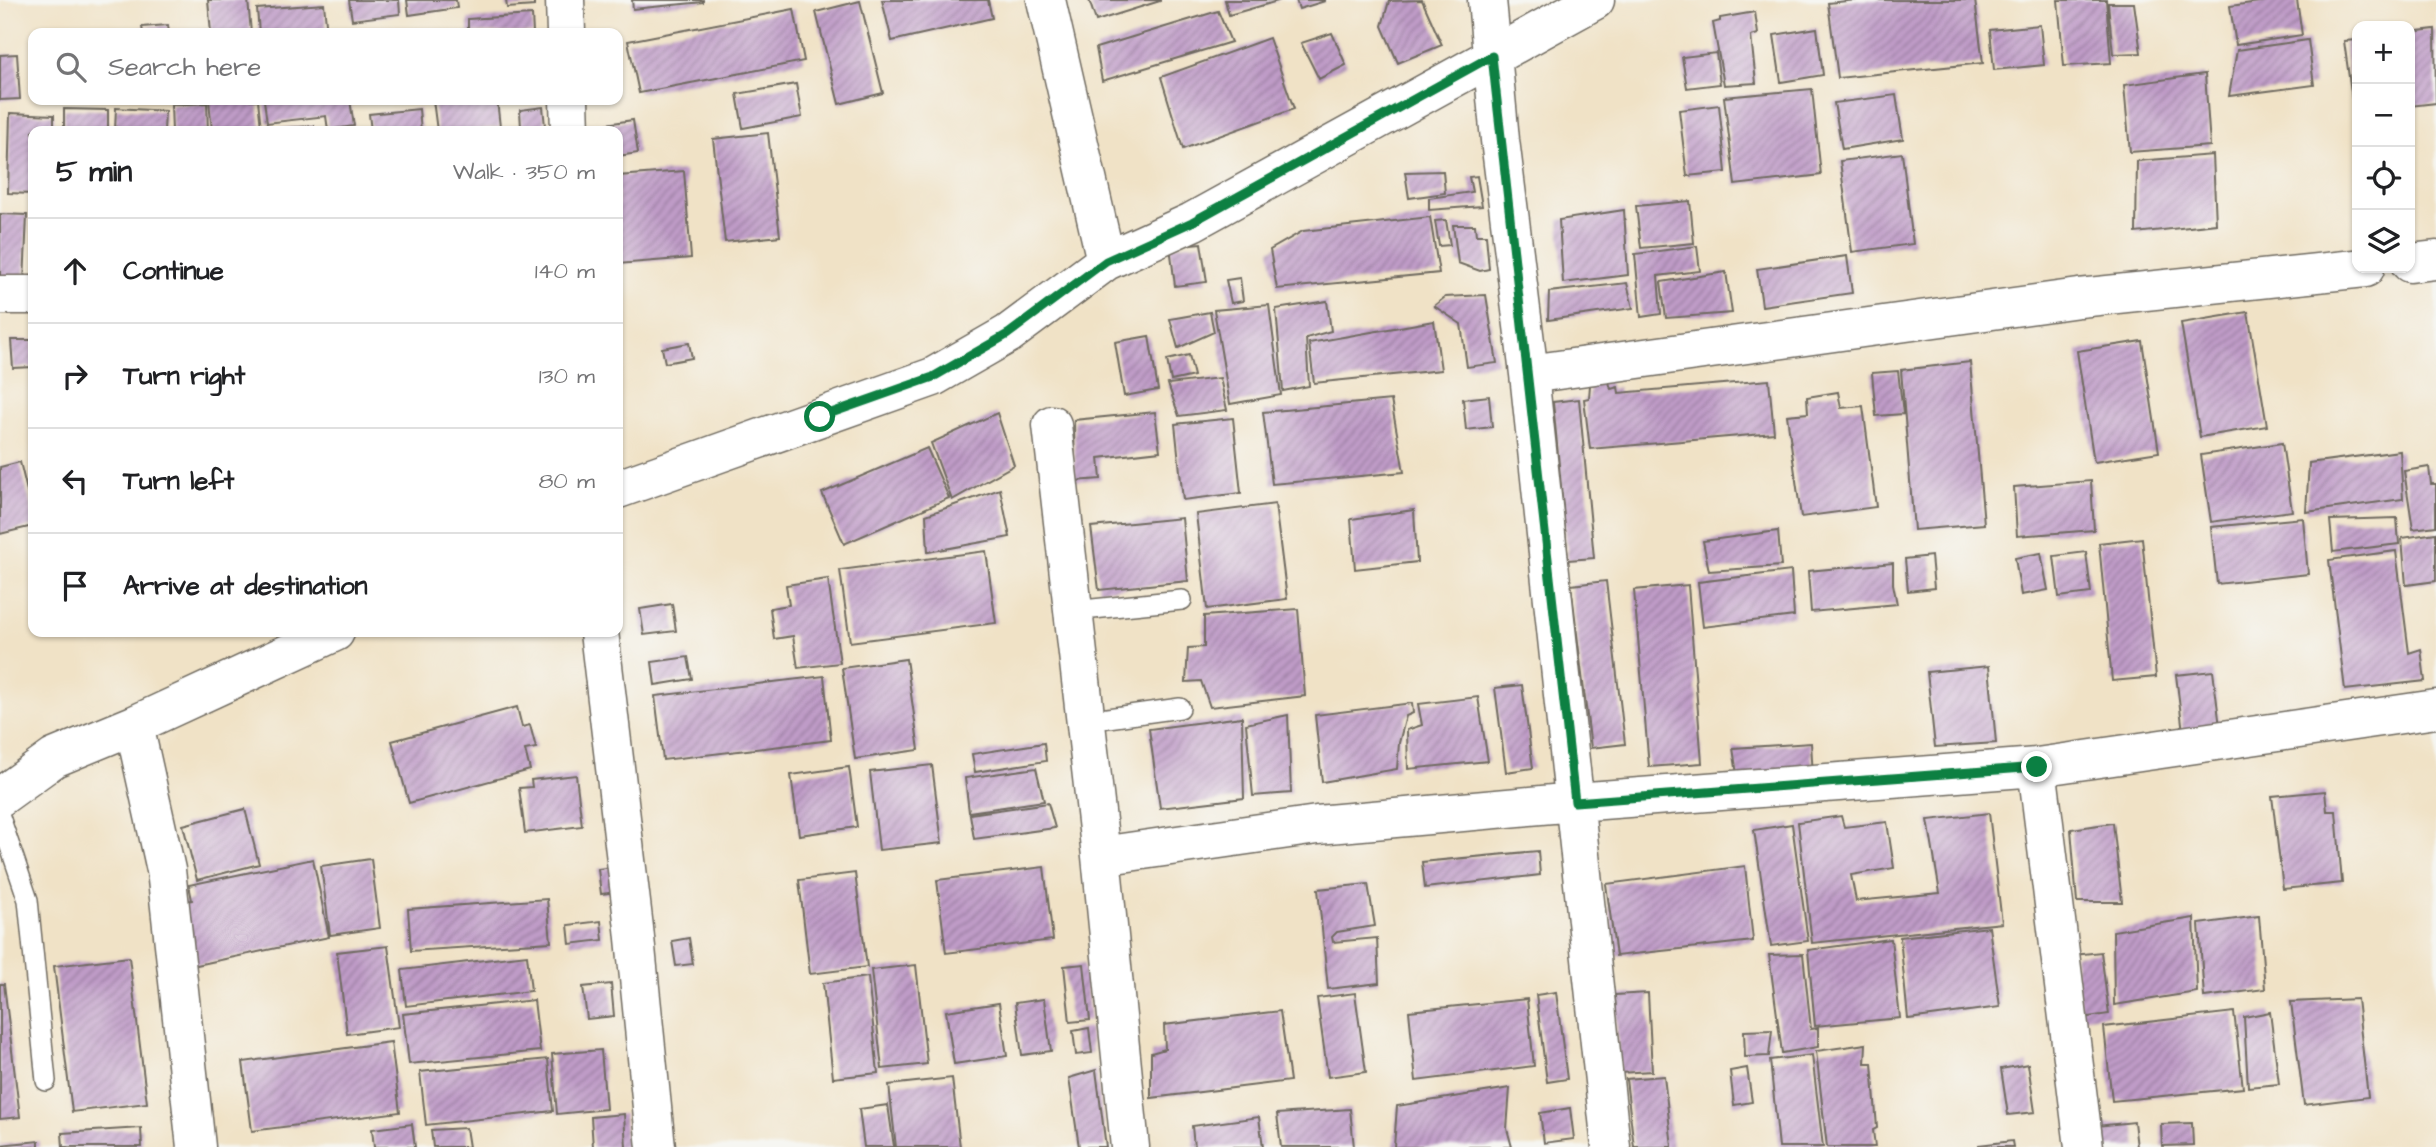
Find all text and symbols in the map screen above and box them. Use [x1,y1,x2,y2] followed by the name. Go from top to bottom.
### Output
[2352,21,2415,273] map controls
[2352,21,2415,84] button: +
[28,28,623,105] search box
[52,48,90,86] icon: search
[108,49,261,85] text: Search here
[2352,84,2415,147] button: −
[2352,147,2415,210] button: locate
[56,151,132,193] text: 5 min
[453,156,595,188] text: Walk · 350 m
[2352,210,2415,273] button: layers
[56,252,94,290] icon: ahead
[123,253,224,289] text: Continue
[535,255,595,287] text: 140 m
[56,357,94,395] icon: right
[123,358,245,394] text: Turn right
[539,360,595,392] text: 130 m
[804,401,835,432] route start
[56,462,94,500] icon: left
[123,463,234,499] text: Turn left
[538,465,595,497] text: 80 m
[56,567,94,605] icon: arrive
[123,568,368,604] text: Arrive at destination
[2021,751,2052,782] route end

